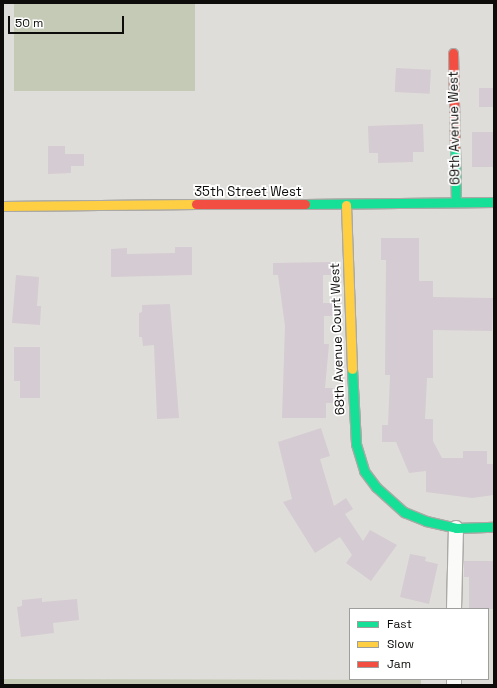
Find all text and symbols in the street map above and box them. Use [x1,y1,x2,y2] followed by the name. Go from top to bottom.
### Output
[10,8,126,34] scale bar
[15,15,43,31] text: 50 m
[446,71,464,185] street label: 69th Avenue West
[194,184,302,200] street label: 35th Street West
[328,262,348,416] street label: 68th Avenue Court West
[349,608,489,680] legend
[387,616,412,632] text: Fast
[387,636,414,652] text: Slow
[387,656,411,672] text: Jam

